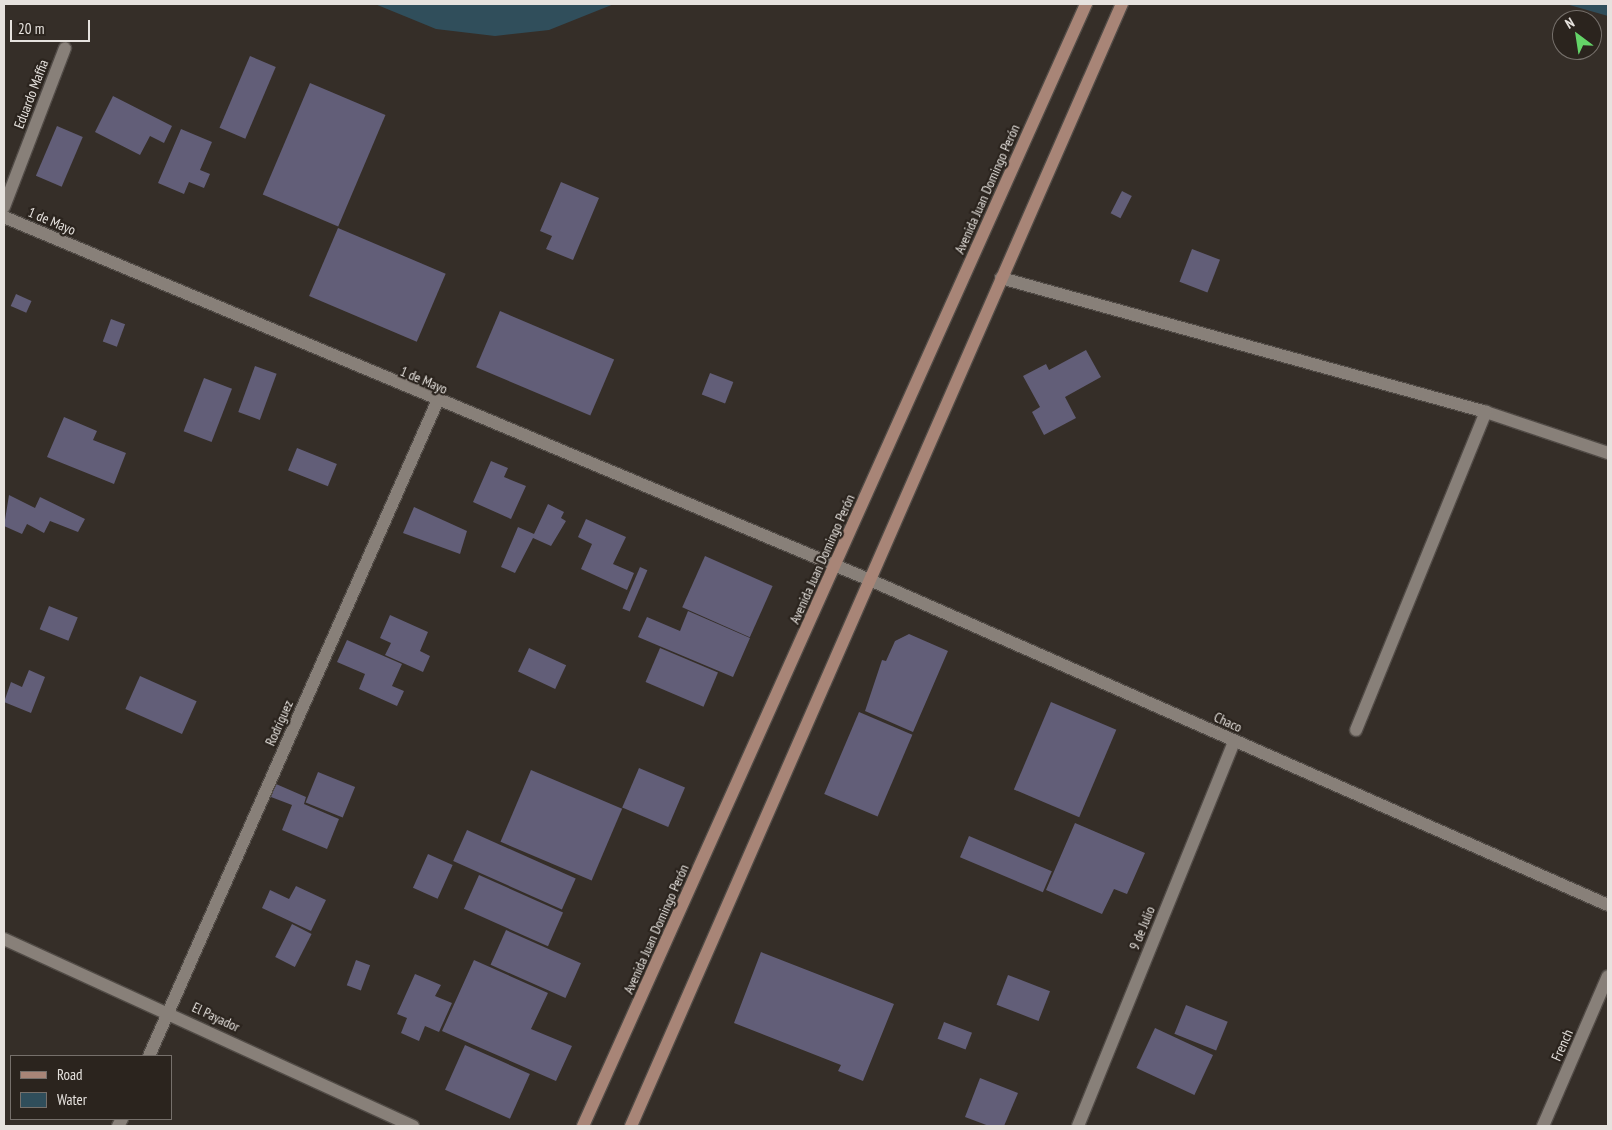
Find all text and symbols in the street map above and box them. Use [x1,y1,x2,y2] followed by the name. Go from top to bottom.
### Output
[12,10,92,42] scale bar
[1552,10,1602,60] north arrow
[1562,13,1578,33] text: N
[18,19,44,38] text: 20 m
[10,57,52,131] street label: Eduardo Maffia
[951,122,1023,256] street label: Avenida Juan Domingo Perón
[26,204,78,238] street label: 1 de Mayo
[398,363,450,397] street label: 1 de Mayo
[786,492,858,626] street label: Avenida Juan Domingo Perón
[262,698,296,748] street label: Rodríguez
[1211,708,1245,736] street label: Chaco
[620,862,692,996] street label: Avenida Juan Domingo Perón
[1126,904,1158,952] street label: 9 de Julio
[190,999,242,1035] street label: El Payador
[1548,1027,1576,1063] street label: French
[10,1055,172,1120] legend
[57,1065,83,1084] text: Road
[57,1090,87,1109] text: Water

